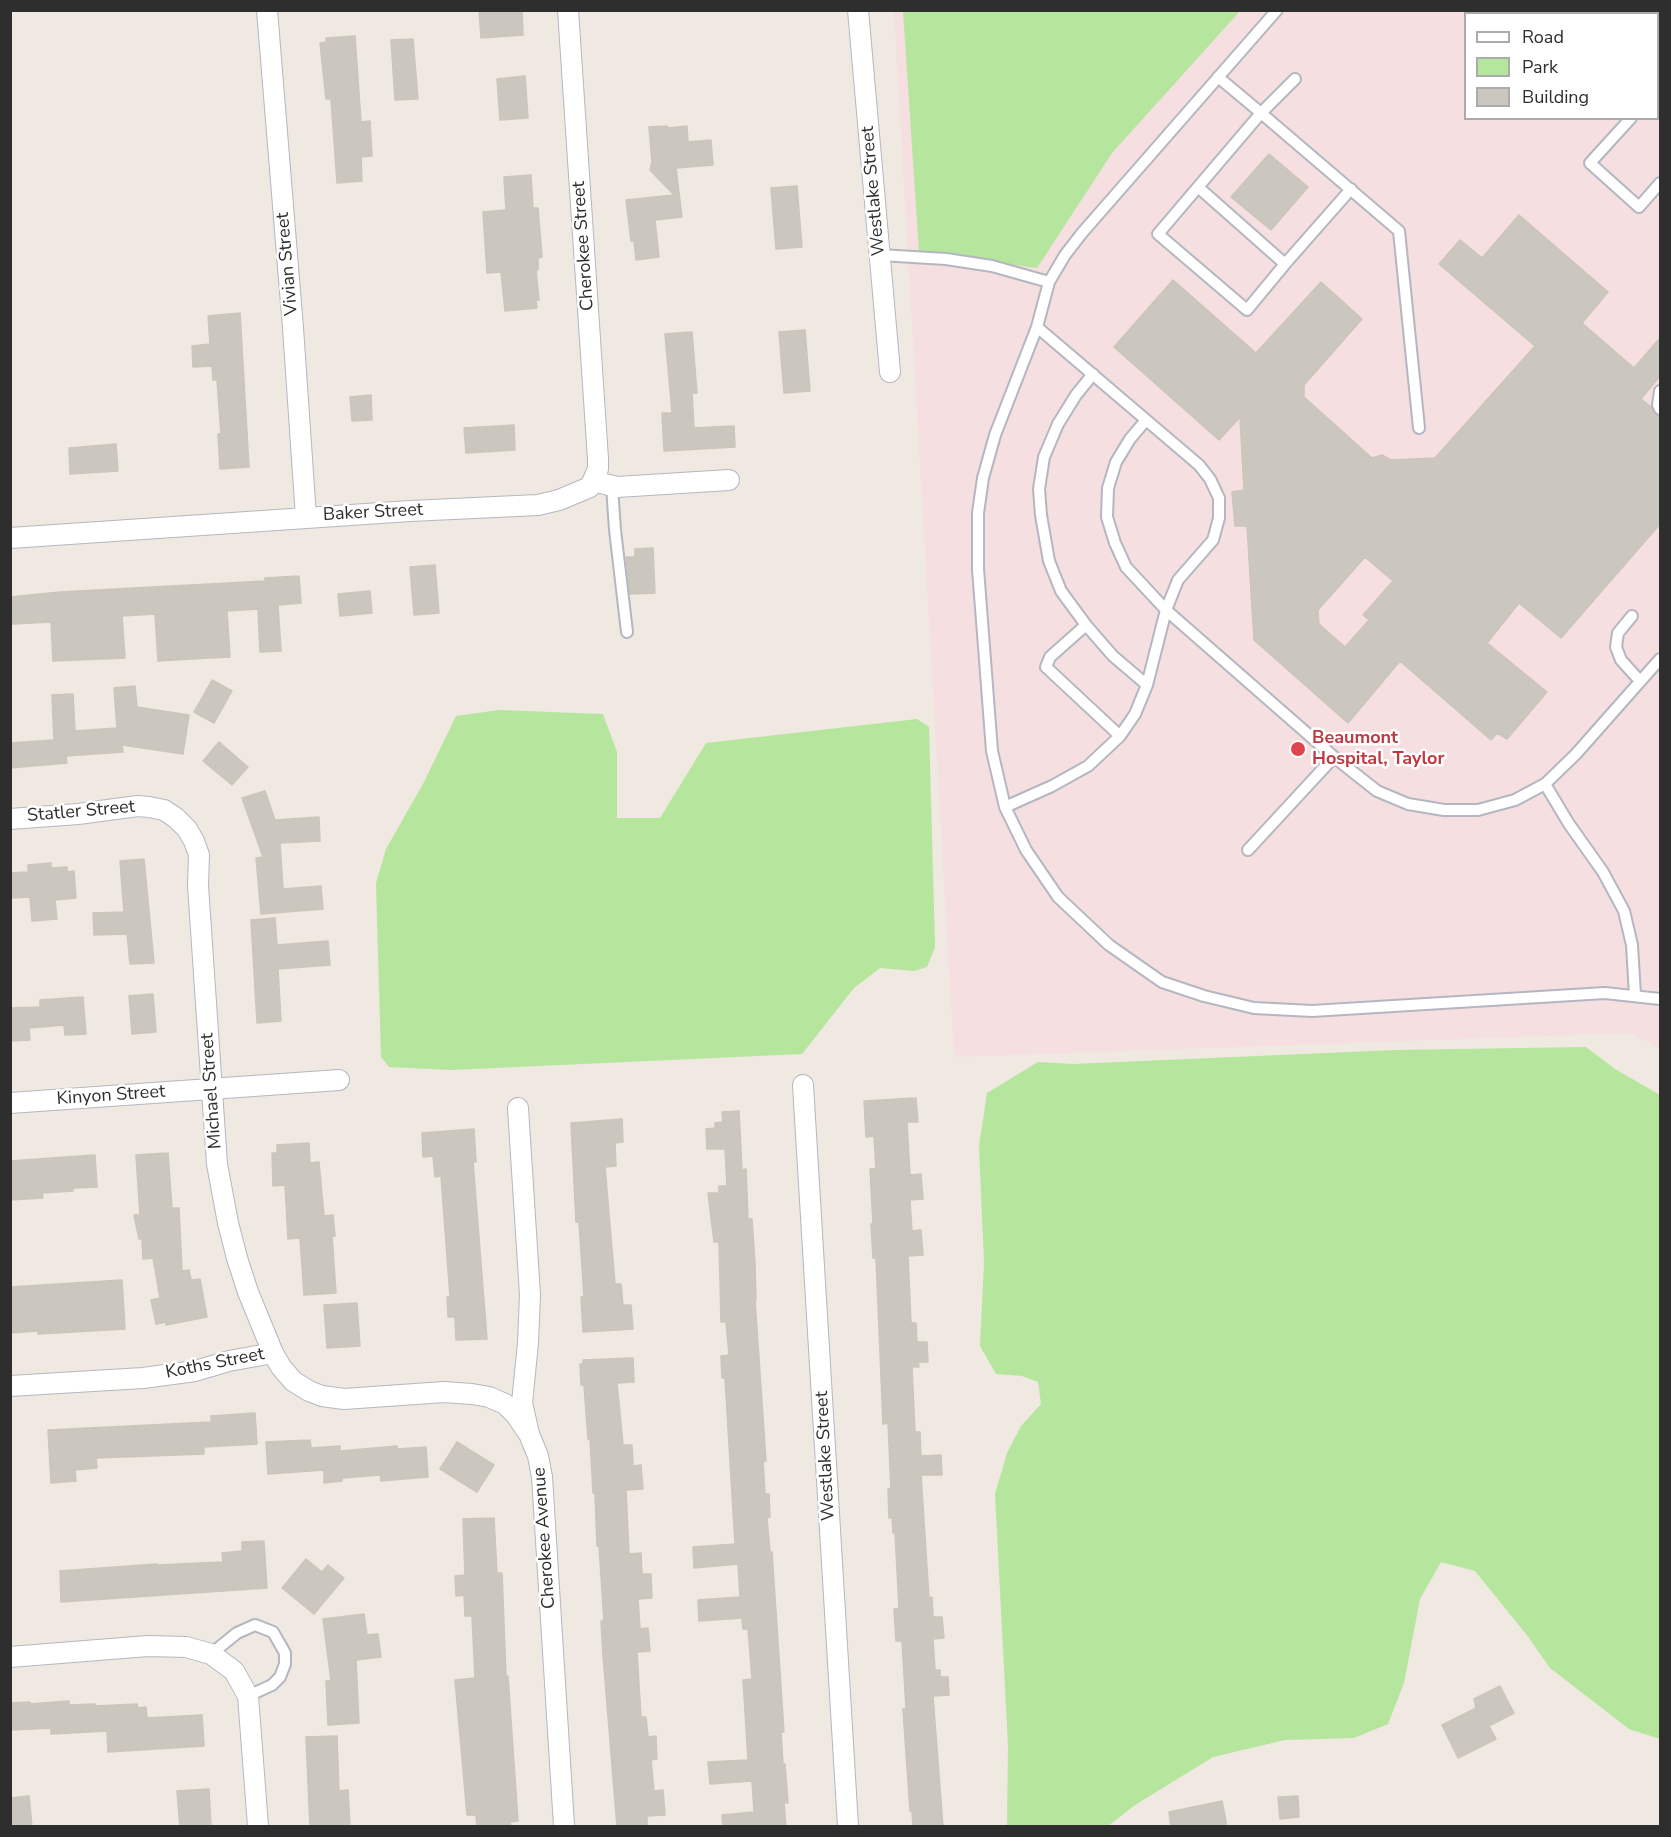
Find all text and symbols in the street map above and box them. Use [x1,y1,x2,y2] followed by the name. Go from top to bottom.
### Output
[1464,12,1659,120] legend
[1522,25,1564,49] text: Road
[1522,55,1558,79] text: Park
[1522,85,1589,109] text: Building
[858,125,890,257] street label: Westlake Street
[569,180,599,312] street label: Cherokee Street
[273,211,303,317] street label: Vivian Street
[322,500,424,526] street label: Baker Street
[1312,728,1445,771] place label: Beaumont Hospital, Taylor
[1289,740,1307,758] marker: Beaumont Hospital, Taylor
[26,797,136,827] street label: Statler Street
[197,1032,227,1150] street label: Michael Street
[56,1081,166,1111] street label: Kinyon Street
[164,1344,266,1384] street label: Koths Street
[812,1390,840,1522] street label: Westlake Street
[529,1466,561,1610] street label: Cherokee Avenue

